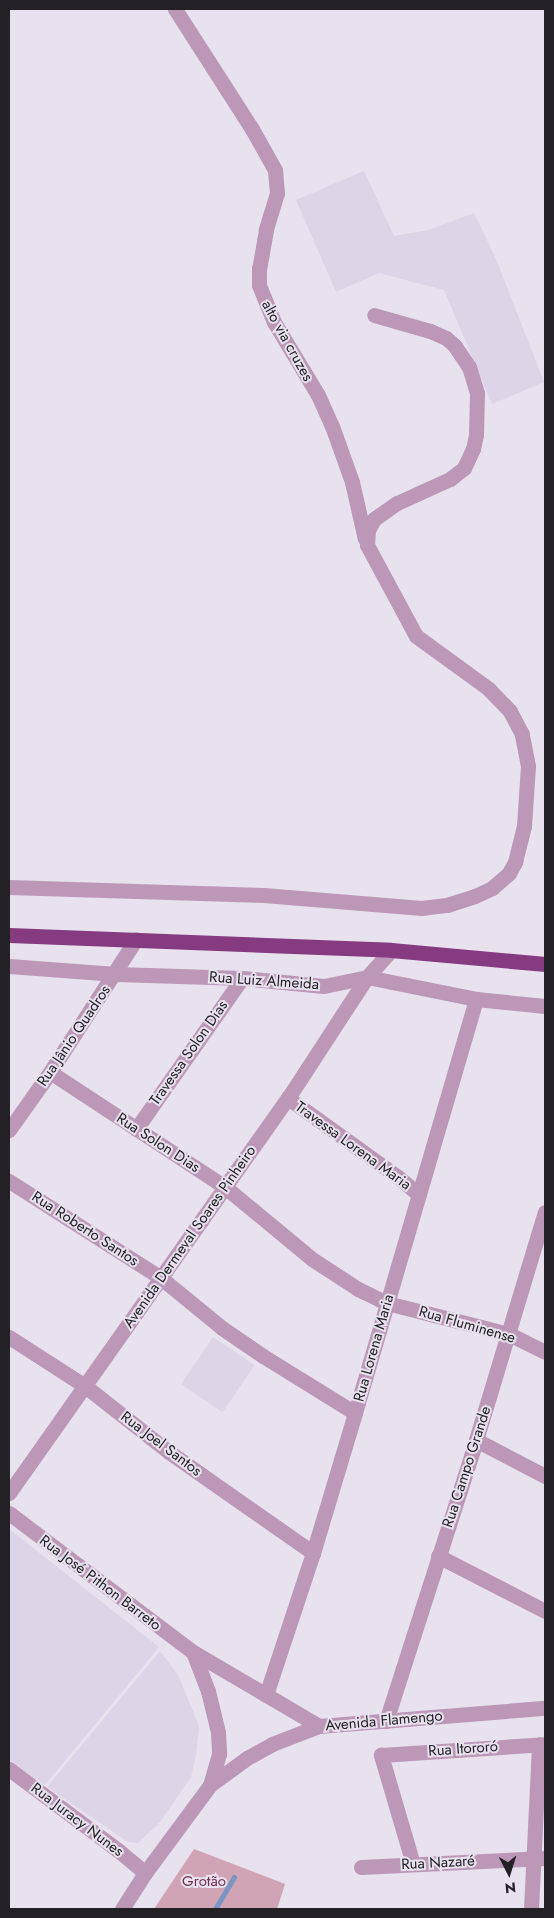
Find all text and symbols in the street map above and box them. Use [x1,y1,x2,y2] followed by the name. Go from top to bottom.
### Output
[257,297,317,385] street label: alto via cruzes
[208,968,320,994] street label: Rua Luiz Almeida
[34,982,114,1090] street label: Rua Jânio Quadros
[146,997,232,1109] street label: Travessa Solon Dias
[292,1098,414,1194] street label: Travessa Lorena Maria
[113,1109,203,1177] street label: Rua Solon Dias
[120,1142,260,1332] street label: Avenida Dermeval Soares Pinheiro
[28,1188,142,1270] street label: Rua Roberto Santos
[350,1292,398,1404] street label: Rua Lorena Maria
[417,1303,517,1347] street label: Rua Fluminense
[439,1404,495,1530] street label: Rua Campo Grande
[117,1408,205,1480] street label: Rua Joel Santos
[36,1531,164,1635] street label: Rua José Pithon Barreto
[325,1707,443,1735] street label: Avenida Flamengo
[428,1738,498,1760] street label: Rua Itororó
[27,1779,127,1861] street label: Rua Juracy Nunes
[484,1848,534,1898] north arrow
[401,1852,475,1874] street label: Rua Nazaré
[182,1873,226,1891] park label: Grotão
[504,1877,517,1898] text: N

